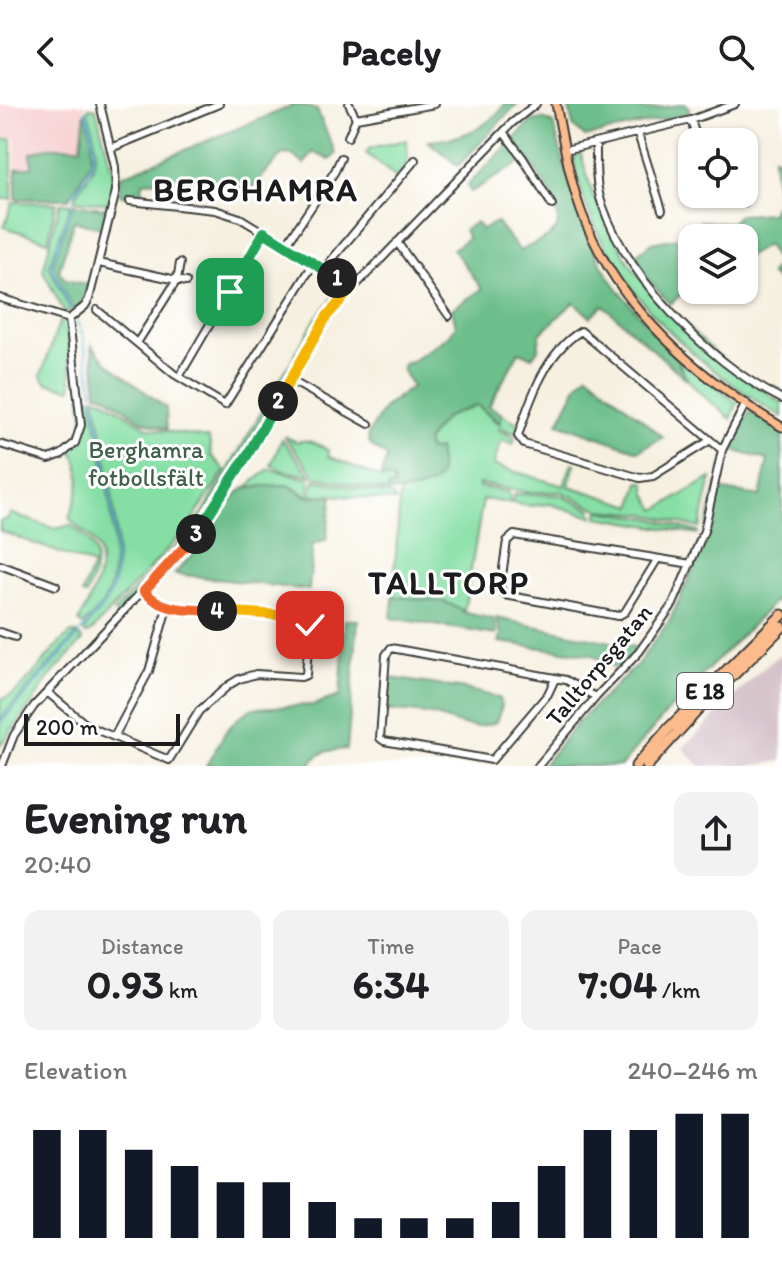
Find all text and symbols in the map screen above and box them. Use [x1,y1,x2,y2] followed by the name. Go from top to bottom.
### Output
[24,30,68,74] icon: back
[714,30,758,74] icon: search
[341,31,441,74] text: Pacely
[678,128,758,304] map controls
[678,128,758,208] button: locate
[153,171,359,209] district label: BERGHAMRA
[678,224,758,304] button: layers
[196,258,264,326] pin
[317,258,357,298] pin: 1
[332,264,342,291] text: 1
[208,270,252,314] icon: arrive
[258,381,298,421] pin: 2
[272,387,284,414] text: 2
[88,435,204,492] park label: Berghamra fotbollsfält
[176,514,216,554] pin: 3
[190,520,202,547] text: 3
[367,564,530,602] district label: TALLTORP
[197,591,237,631] pin: 4
[276,591,344,659] pin
[210,597,224,624] text: 4
[539,597,658,732] street label: Talltorpsgatan
[288,603,332,647] icon: check
[677,673,733,709] road number: E 18
[24,710,180,746] scale bar
[36,714,98,741] text: 200 m
[24,791,247,844] text: Evening run
[674,792,758,876] button: share
[24,848,92,880] text: 20:40
[101,933,184,960] text: Distance
[368,933,414,960] text: Time
[618,933,662,960] text: Pace
[87,960,164,1008] text: 0.93
[353,960,429,1008] text: 6:34
[579,960,657,1008] text: 7:04
[164,977,198,1004] text: km
[657,977,700,1004] text: /km
[24,1054,127,1086] text: Elevation
[627,1054,758,1086] text: 240–246 m

